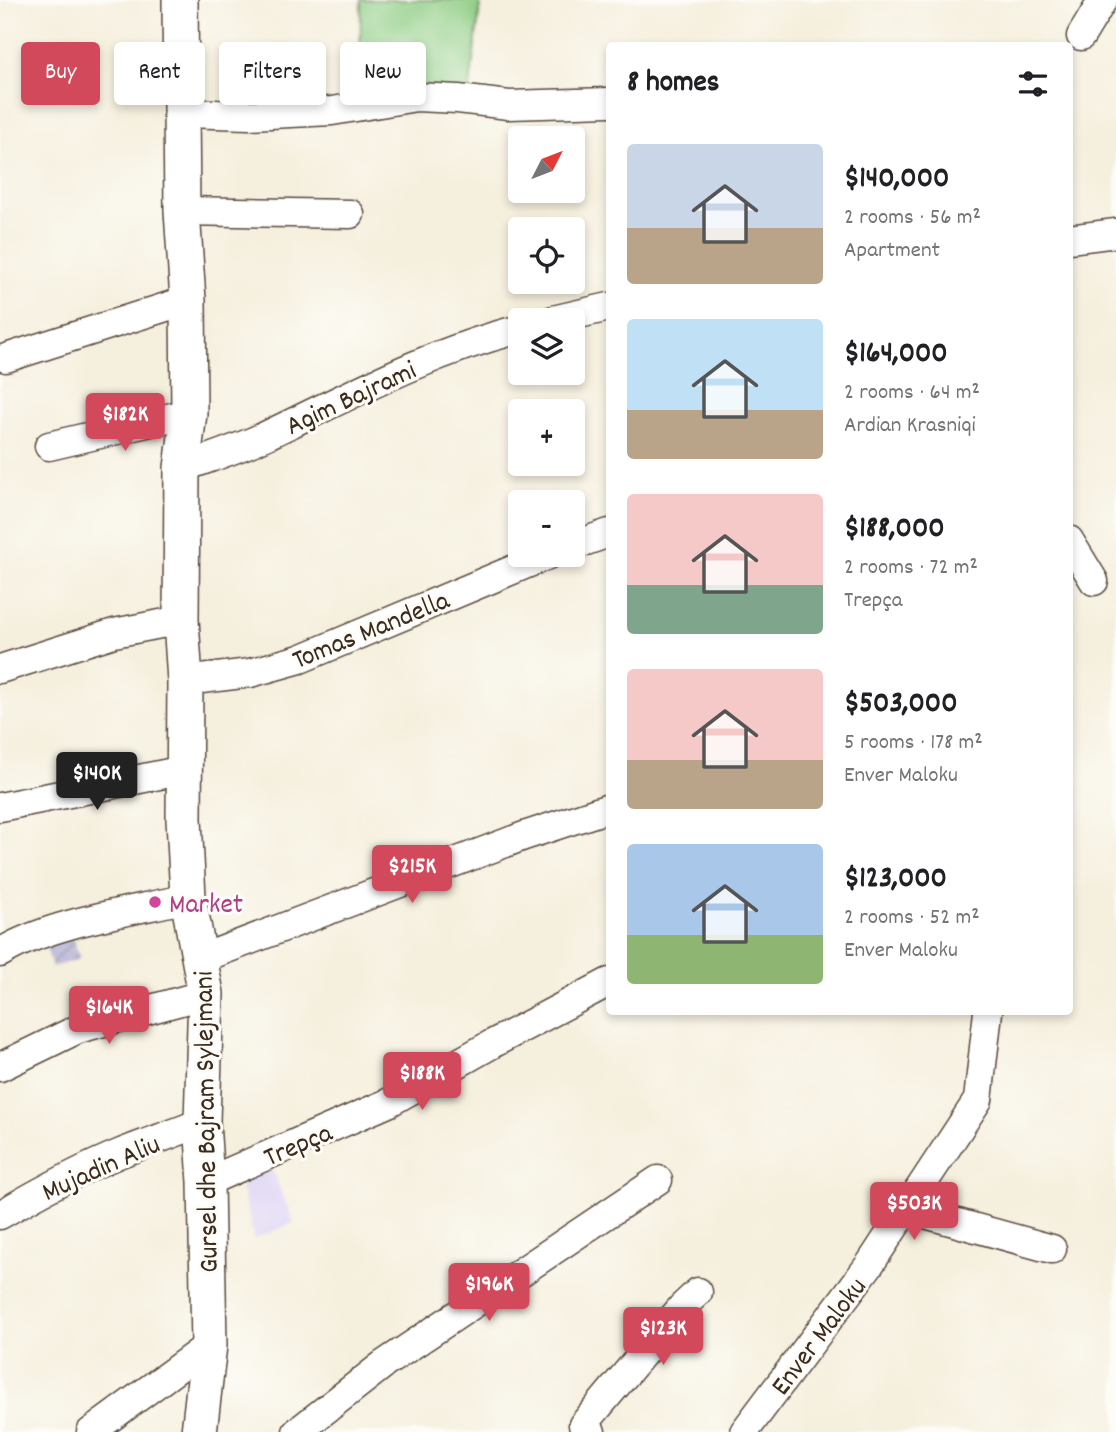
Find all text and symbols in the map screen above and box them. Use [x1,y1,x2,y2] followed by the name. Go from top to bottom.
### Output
[21,42,100,105] chip: Buy
[114,42,205,105] chip: Rent
[219,42,326,105] chip: Filters
[340,42,426,105] chip: New
[627,63,719,106] text: 8 homes
[1014,65,1052,103] icon: filters
[508,126,584,203] north arrow
[508,126,585,567] map controls
[844,159,949,202] text: $140,000
[683,172,767,256] icon: home
[844,202,981,235] text: 2 rooms · 56 m²
[508,217,585,294] button: locate
[844,235,940,268] text: Apartment
[508,308,585,385] button: layers
[844,334,948,377] text: $164,000
[683,347,767,431] icon: home
[280,353,424,448] street label: Agim Bajrami
[844,377,980,410] text: 2 rooms · 64 m²
[76,393,174,453] pin: $182K
[102,399,148,432] text: $182K
[508,399,585,476] button: +
[844,410,976,443] text: Ardian Krasniqi
[508,490,585,567] button: −
[844,509,945,552] text: $188,000
[683,522,767,606] icon: home
[844,552,978,585] text: 2 rooms · 72 m²
[287,583,457,682] street label: Tomas Mandella
[844,585,903,618] text: Trepça
[844,684,958,727] text: $503,000
[683,697,767,781] icon: home
[844,727,983,760] text: 5 rooms · 178 m²
[48,752,146,812] pin: $140K
[72,758,122,791] text: $140K
[844,760,958,793] text: Enver Maloku
[363,846,461,905] pin: $215K
[388,851,436,884] text: $215K
[844,859,947,902] text: $123,000
[683,872,767,956] icon: home
[169,887,243,927] place label: Market
[147,894,163,910] marker: Market
[844,902,980,935] text: 2 rooms · 52 m²
[844,935,958,968] text: Enver Maloku
[186,971,232,1273] street label: Gursel dhe Bajram Sylejmani
[60,986,158,1046] pin: $164K
[85,992,133,1025] text: $164K
[373,1052,471,1112] pin: $188K
[399,1058,445,1091] text: $188K
[258,1115,340,1180] street label: Trepça
[36,1127,168,1214] street label: Mujadin Aliu
[865,1182,963,1242] pin: $503K
[886,1188,942,1221] text: $503K
[440,1264,538,1323] pin: $196K
[464,1269,514,1302] text: $196K
[763,1271,879,1405] street label: Enver Maloku
[614,1308,712,1367] pin: $123K
[639,1313,687,1346] text: $123K

